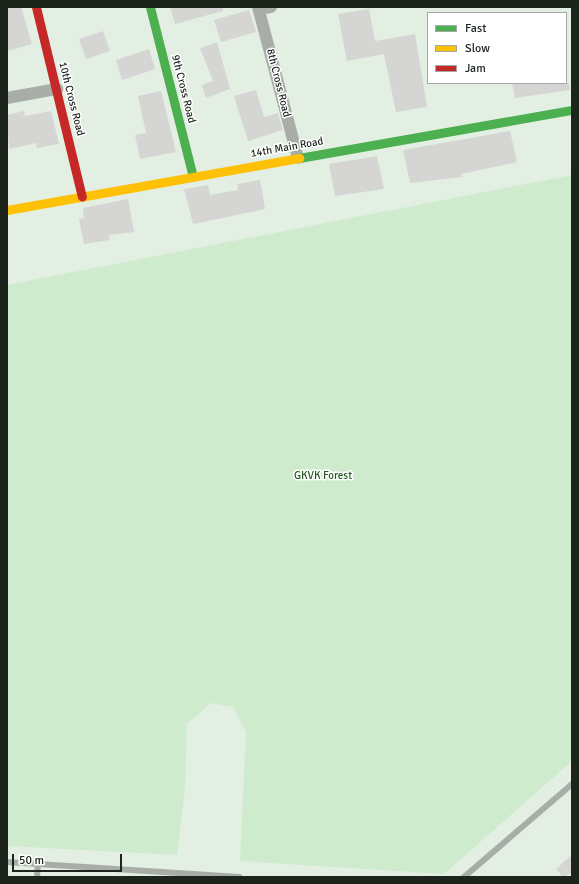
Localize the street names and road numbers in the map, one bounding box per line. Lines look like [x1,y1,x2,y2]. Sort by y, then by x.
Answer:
street label: 8th Cross Road [263,47,293,119]
street label: 9th Cross Road [168,53,198,125]
street label: 10th Cross Road [55,61,87,137]
street label: 14th Main Road [250,135,324,161]

